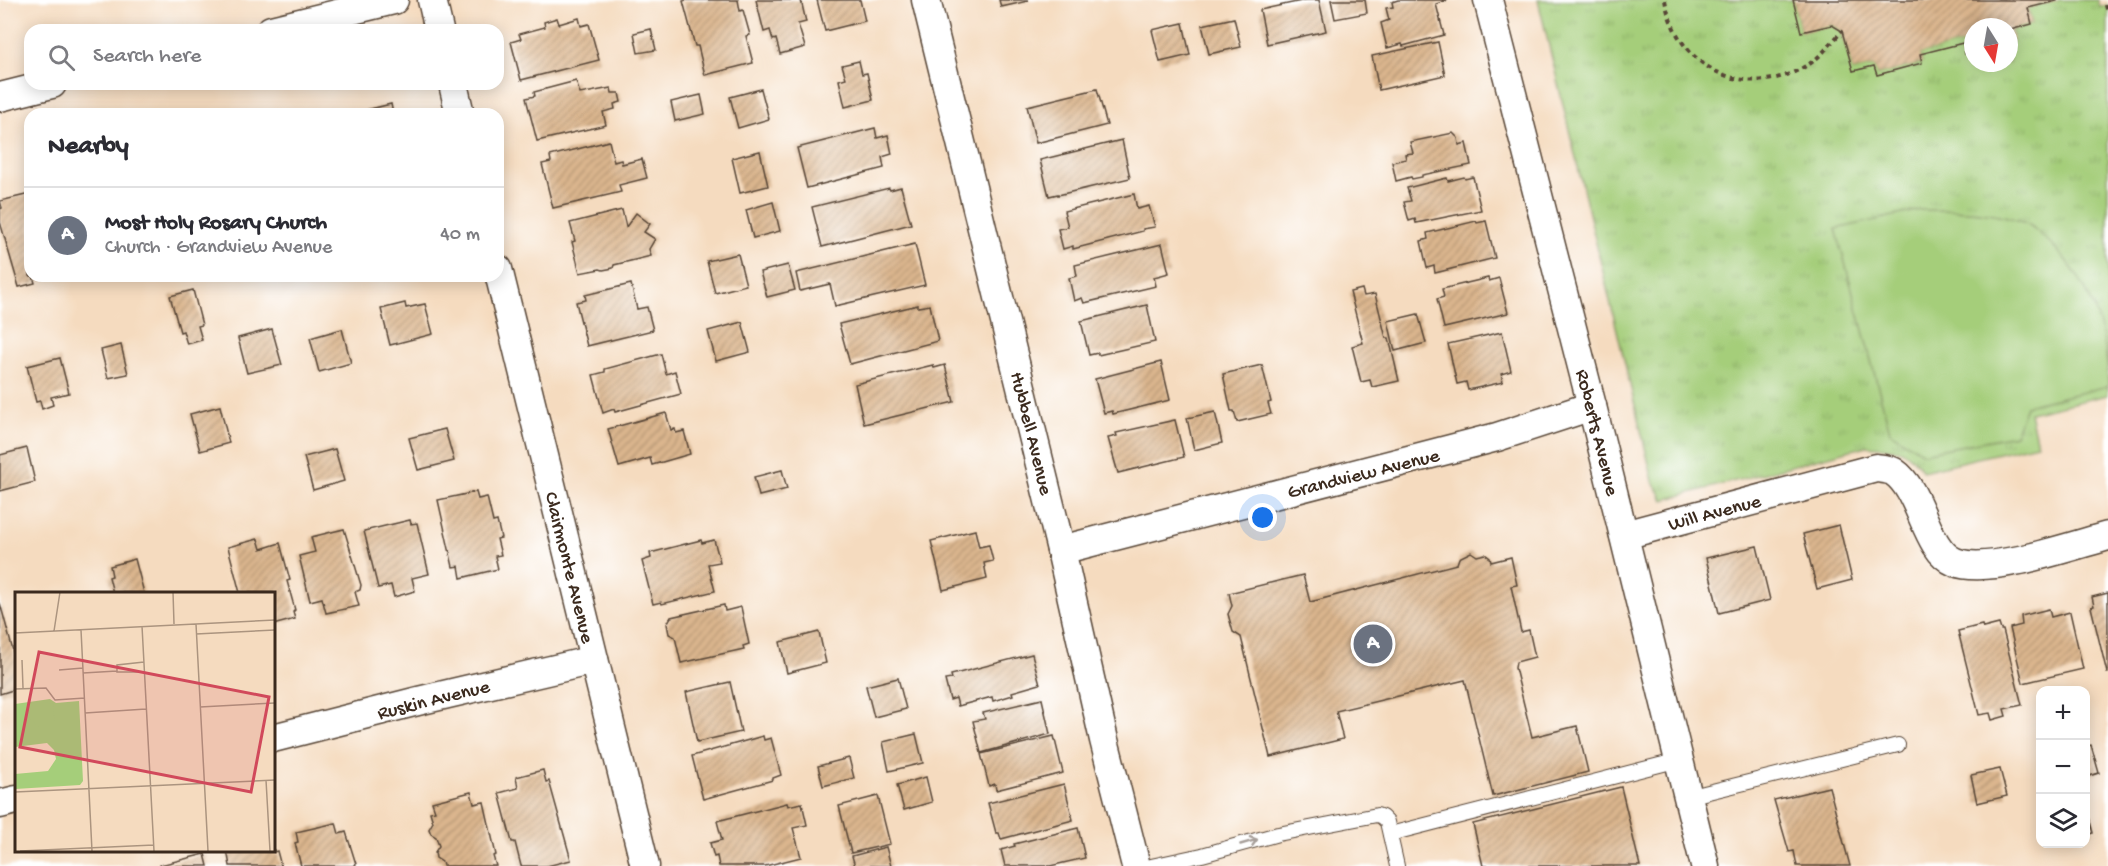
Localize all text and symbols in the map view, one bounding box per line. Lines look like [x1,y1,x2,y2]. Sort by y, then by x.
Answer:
north arrow [1964,18,2018,72]
search box [24,24,504,90]
icon: search [45,41,78,74]
text: Search here [93,44,201,70]
text: Nearby [48,132,129,163]
text: Most Holy Rosary Church [105,211,327,237]
text: A [62,224,73,247]
text: 40 m [440,224,480,247]
text: Church · Grandview Avenue [105,237,332,260]
street label: Roberts Avenue [1569,367,1623,499]
street label: Hubbell Avenue [1003,370,1056,498]
street label: Grandview Avenue [1285,445,1443,505]
street label: Clairmonte Avenue [538,490,598,647]
street label: Will Avenue [1666,491,1764,538]
your location [1248,503,1277,532]
inset map [15,592,274,851]
pin: A [1354,622,1392,666]
street label: Ruskin Avenue [375,676,493,726]
map controls [2036,686,2090,848]
button: + [2036,686,2090,740]
button: − [2036,740,2090,794]
button: layers [2036,794,2090,848]
one-way arrow [1239,836,1258,847]

